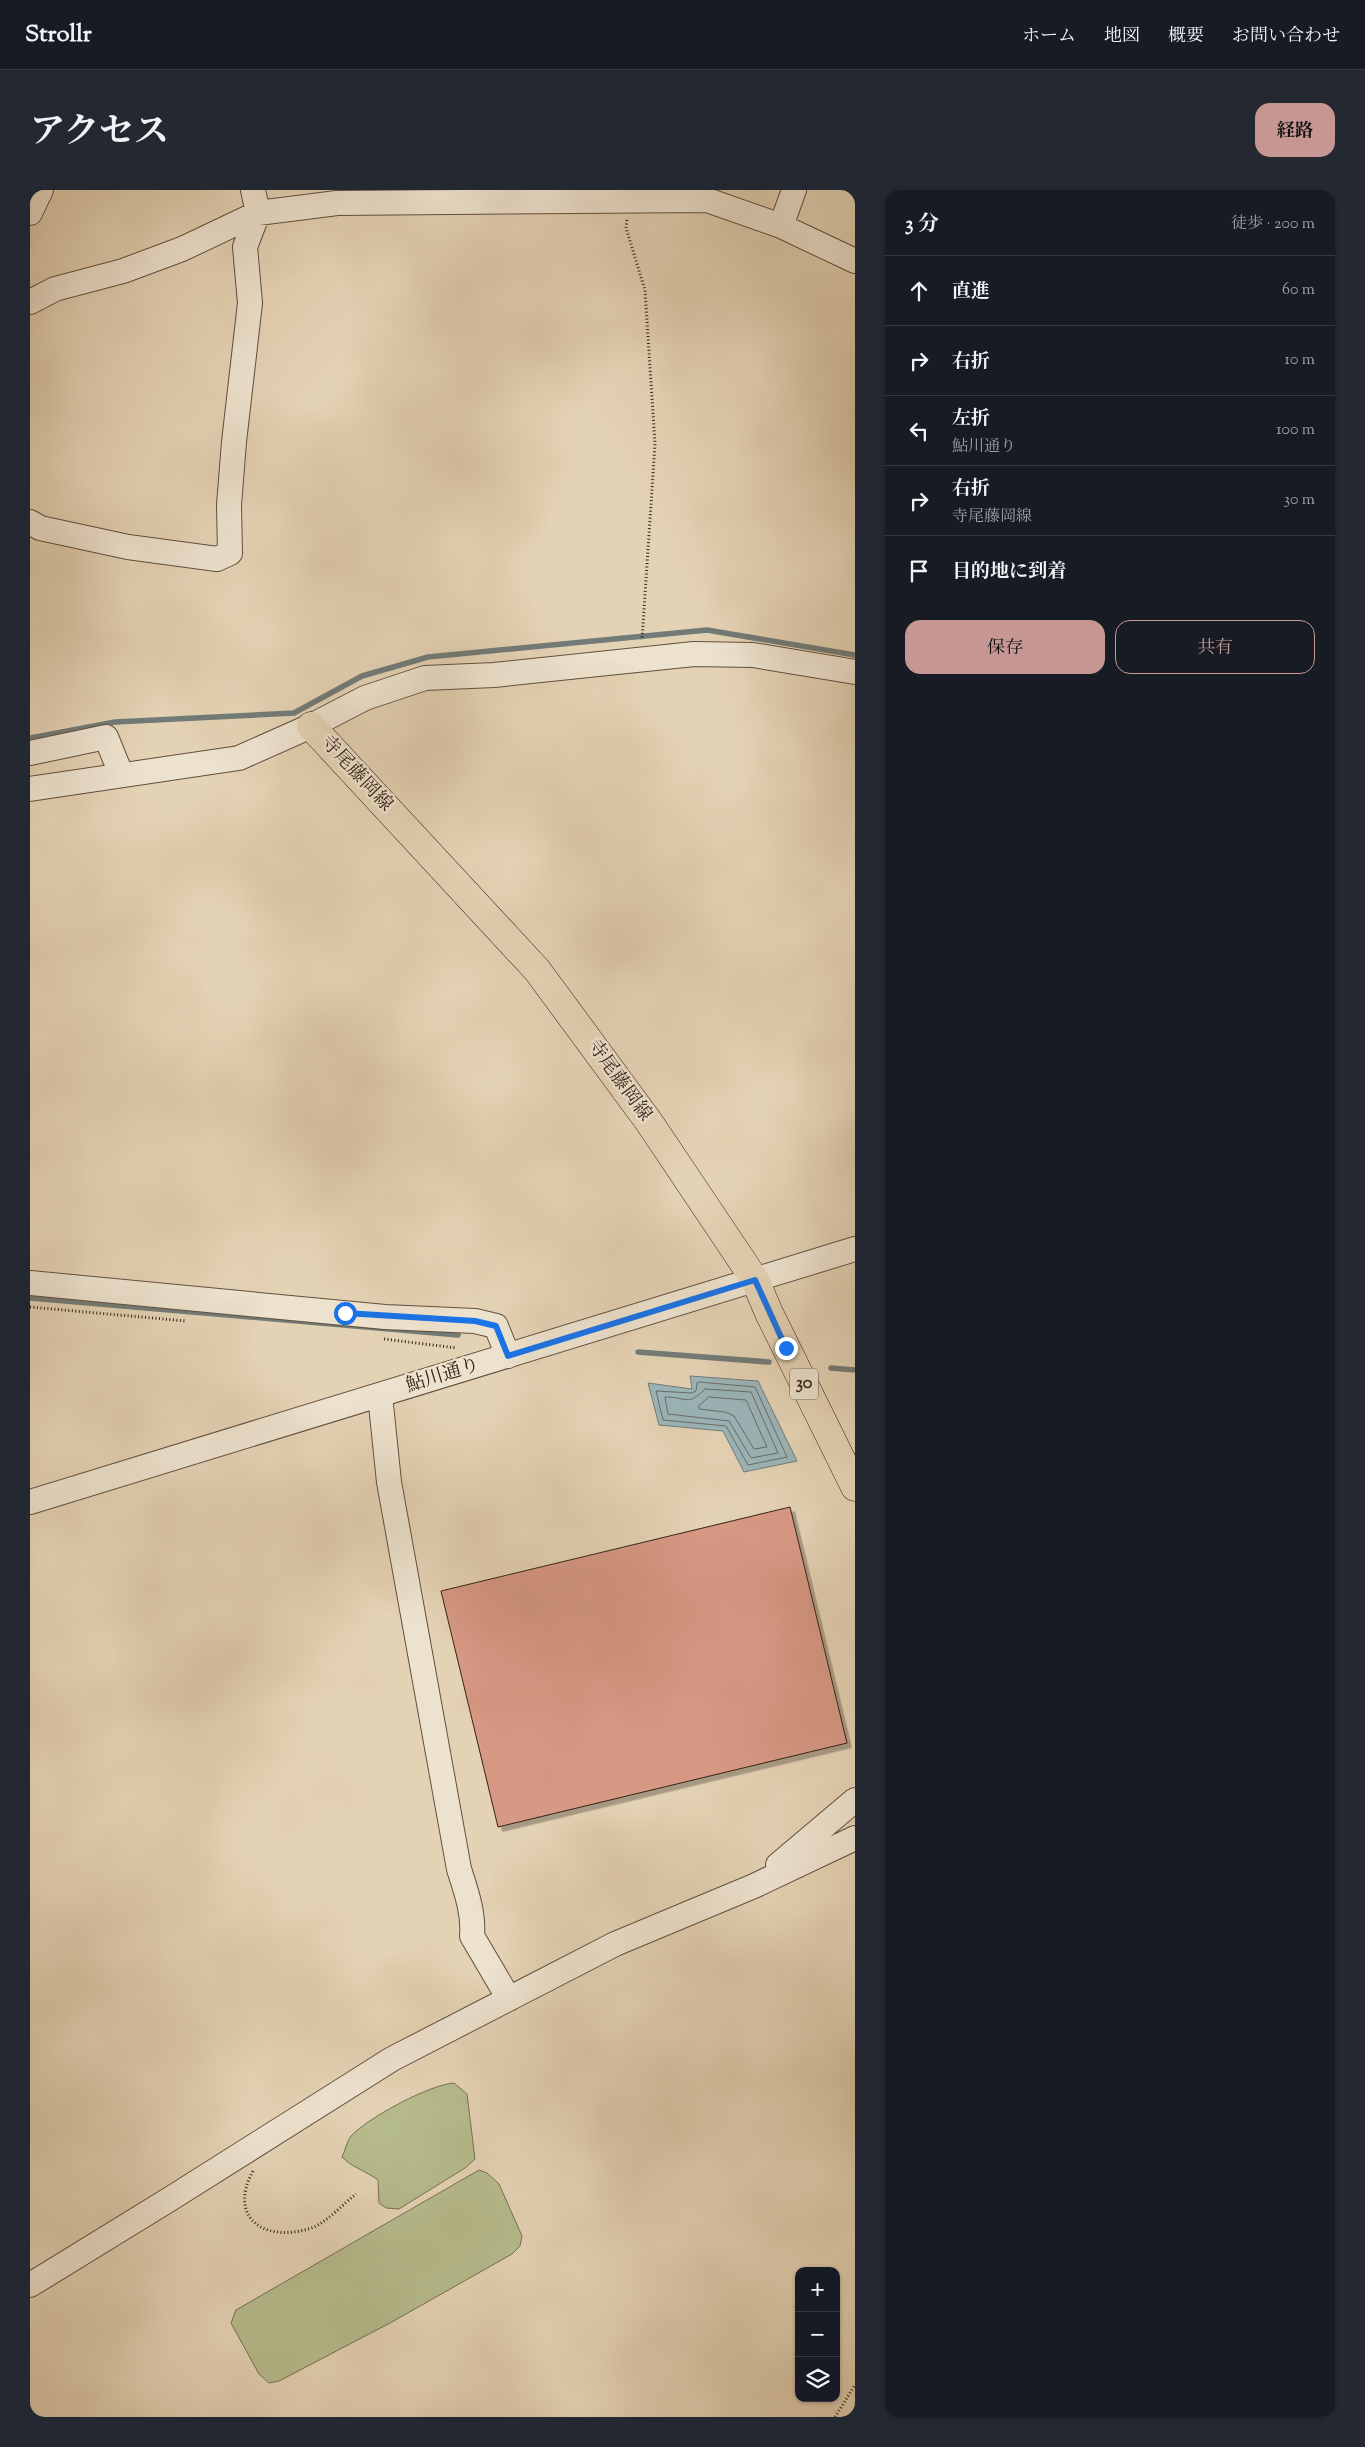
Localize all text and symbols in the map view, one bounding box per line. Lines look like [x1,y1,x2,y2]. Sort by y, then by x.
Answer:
text: Strollr [25,18,92,52]
text: ホーム [1022,24,1076,50]
text: 地図 [1104,24,1140,50]
text: 概要 [1168,24,1204,50]
text: お問い合わせ [1232,24,1340,50]
button: 経路 [1255,103,1335,157]
text: アクセス [30,108,169,159]
text: 3 分 [905,210,939,240]
text: 徒歩 · 200 m [1231,213,1315,236]
icon: ahead [905,277,933,305]
text: 直進 [952,279,990,306]
text: 60 m [1282,279,1315,302]
icon: right [905,347,933,375]
text: 右折 [952,349,990,376]
text: 10 m [1285,349,1315,372]
text: 左折 [952,406,990,433]
icon: left [905,417,933,445]
text: 100 m [1276,419,1315,442]
text: 鮎川通り [952,436,1016,459]
text: 右折 [952,476,990,503]
icon: right [905,487,933,515]
text: 30 m [1284,489,1315,512]
text: 寺尾藤岡線 [952,506,1032,529]
icon: arrive [905,557,933,585]
text: 目的地に到着 [952,559,1066,586]
button: 保存 [905,620,1105,674]
button: 共有 [1115,620,1315,674]
street label: 寺尾藤岡線 [314,730,398,818]
street label: 寺尾藤岡線 [580,1035,658,1127]
route start [334,1302,357,1325]
route end [775,1337,798,1360]
street label: 鮎川通り [403,1352,483,1400]
road number: 30 [790,1368,818,1400]
map controls [795,2267,840,2402]
button: + [795,2267,840,2312]
button: − [795,2312,840,2357]
button: layers [795,2357,840,2402]

